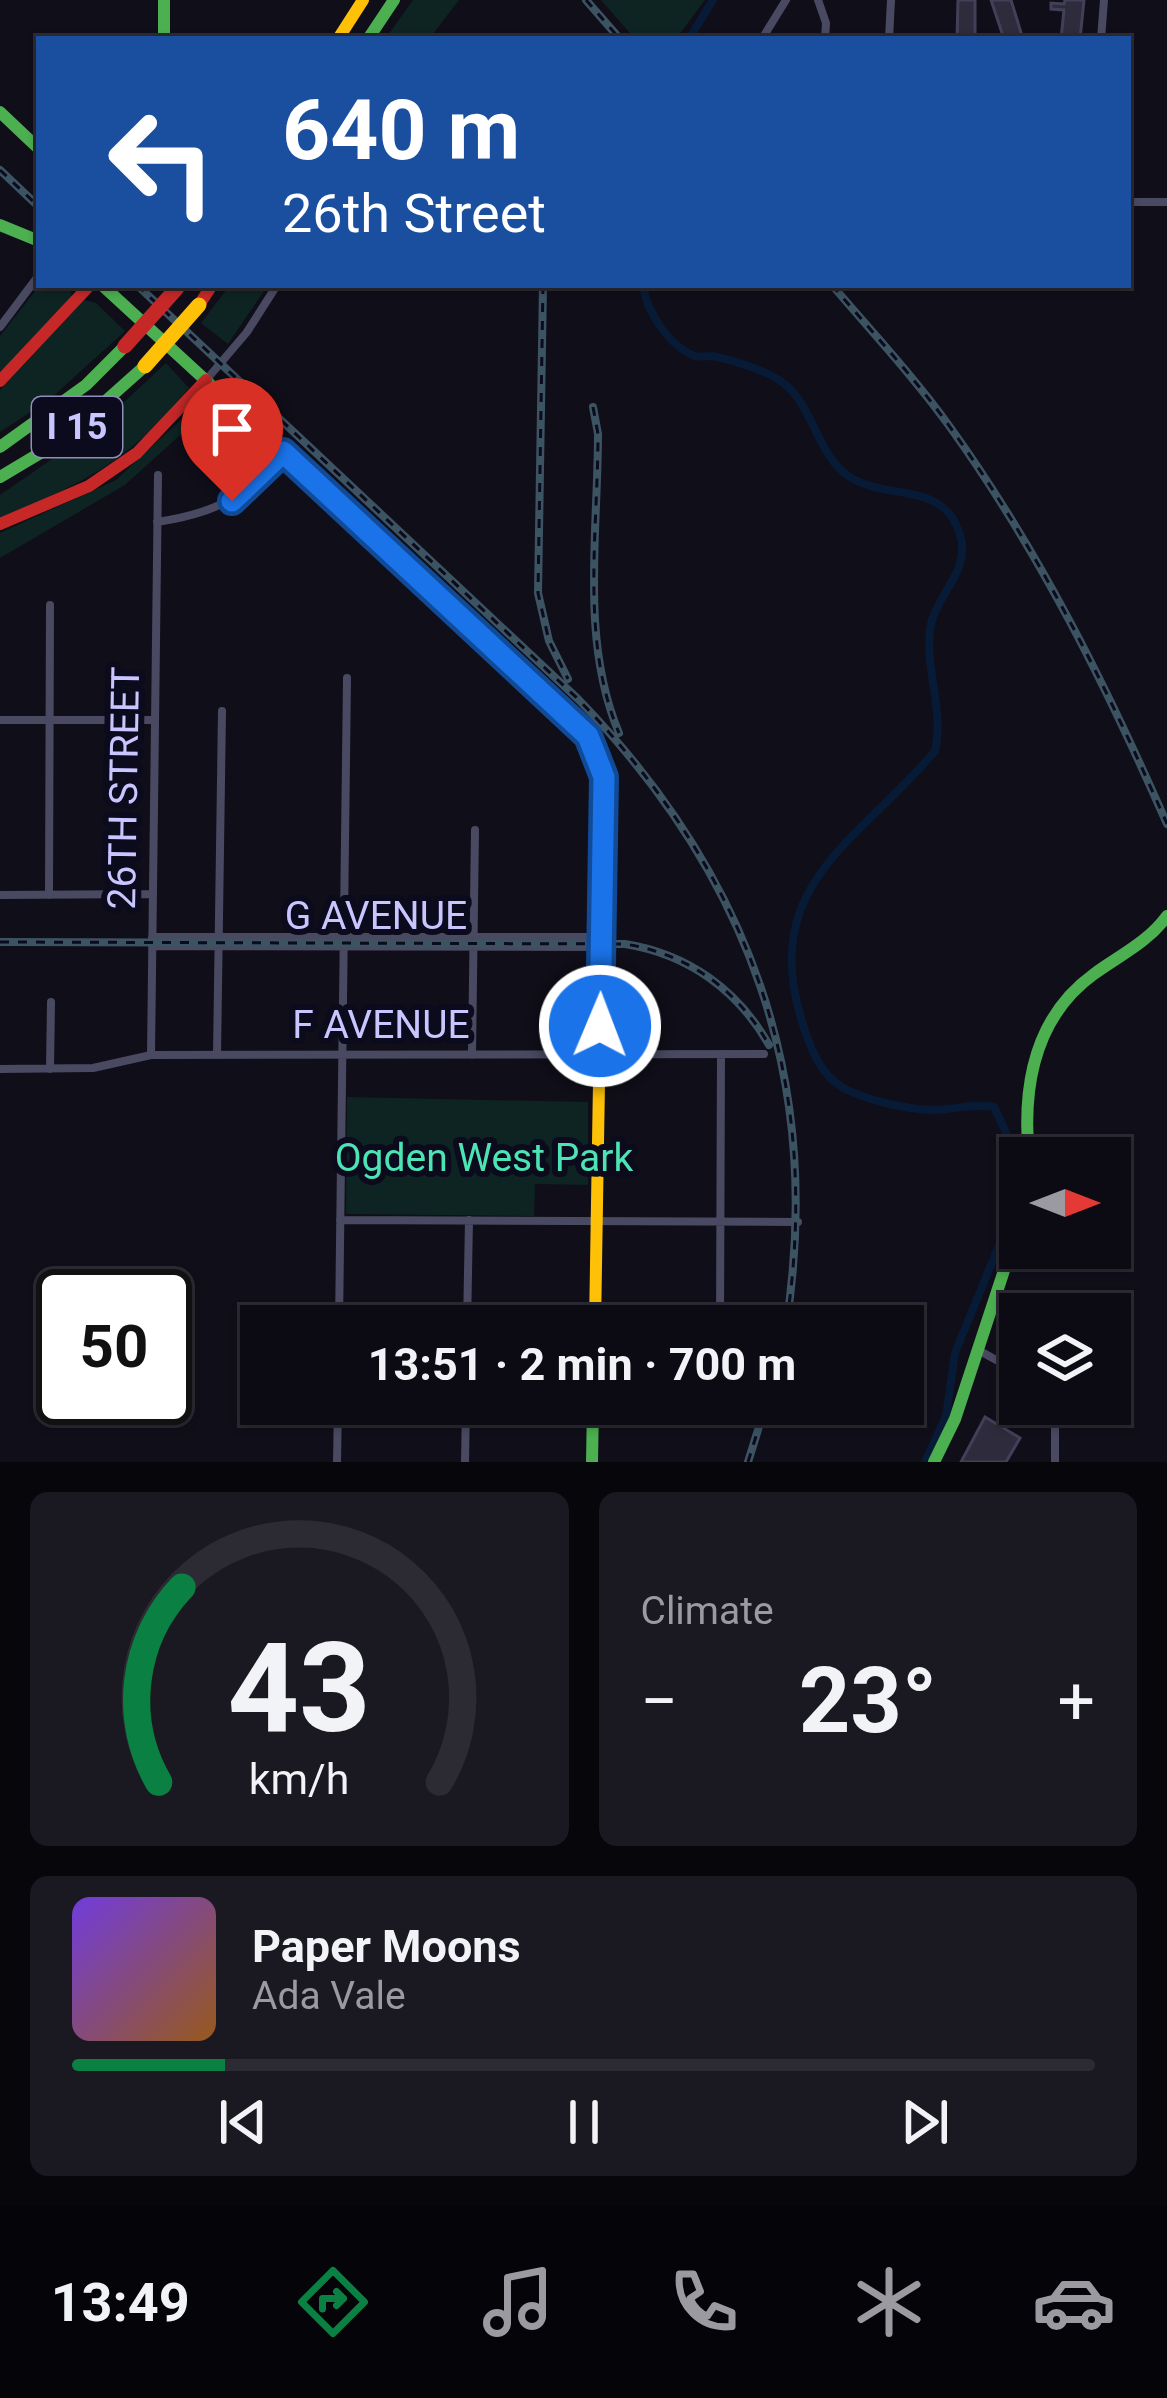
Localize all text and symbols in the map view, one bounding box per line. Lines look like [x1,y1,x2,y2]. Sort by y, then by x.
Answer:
text: 640 m [282,81,520,180]
icon: left [84,84,240,240]
text: 26th Street [282,182,546,245]
pin [181,378,283,501]
icon: arrive [199,396,265,462]
road number: I 15 [32,397,122,457]
street label: 26TH STREET [99,666,149,910]
street label: G AVENUE [285,893,467,939]
position arrow [537,963,663,1089]
street label: F AVENUE [292,1002,470,1048]
park label: Ogden West Park [335,1135,633,1181]
north arrow [999,1137,1131,1269]
map controls [999,1137,1131,1425]
speed limit sign: 50 [36,1269,192,1425]
button: layers [999,1293,1131,1425]
text: 13:51 · 2 min · 700 m [368,1338,796,1391]
text: Climate [641,1588,774,1634]
text: 43 [228,1615,371,1761]
text: 23° [799,1649,937,1754]
text: − [641,1663,678,1740]
text: + [1058,1663,1095,1740]
text: km/h [249,1754,350,1804]
text: Paper Moons [252,1920,521,1973]
text: Ada Vale [252,1973,406,2019]
icon: previous [210,2089,276,2155]
icon: pause [551,2089,617,2155]
icon: next [892,2089,958,2155]
icon: directions [291,2260,375,2344]
icon: music [476,2260,560,2344]
icon: phone [662,2260,746,2344]
icon: climate [847,2260,931,2344]
icon: car [1032,2260,1116,2344]
text: 13:49 [51,2271,190,2334]

